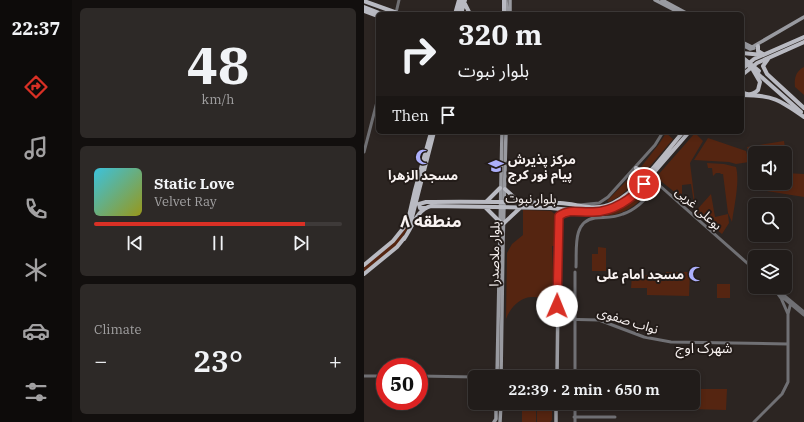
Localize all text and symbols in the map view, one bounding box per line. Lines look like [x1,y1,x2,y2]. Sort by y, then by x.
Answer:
text: 320 m [458,16,542,53]
text: 22:37 [12,17,60,40]
icon: right [392,28,444,80]
text: 48 [187,31,249,98]
text: بلوار نبوت [458,59,529,82]
icon: directions [22,73,50,101]
text: km/h [202,91,234,108]
icon: arrive [437,104,459,126]
text: Then [392,106,429,125]
icon: music [22,134,50,162]
map controls [748,146,792,294]
button: sound [748,146,792,190]
mosque icon: مسجد الزهرا [414,148,432,166]
place label: مرکز پذیرش پیام نور کرج [508,151,576,184]
school or university icon: مرکز پذیرش پیام نور کرج [487,157,505,175]
place label: مسجد الزهرا [388,167,458,184]
pin [627,167,661,201]
icon: arrive [633,173,655,195]
text: Static Love [154,174,234,193]
street label: بوعلی غربی [672,183,726,234]
street label: بلوار نبوت [505,190,557,207]
text: Velvet Ray [154,193,217,210]
icon: phone [22,195,50,223]
button: search [748,198,792,242]
district label: منطقه ۸ [400,210,462,232]
street label: بلوار ملاصدرا [485,221,504,287]
icon: previous [124,232,146,254]
icon: pause [207,232,229,254]
icon: next [290,232,312,254]
button: layers [748,250,792,294]
icon: climate [22,256,50,284]
mosque icon: مسجد امام علی [687,265,705,283]
place label: مسجد امام علی [597,266,684,284]
position arrow [536,285,578,327]
street label: نواب صفوی [595,303,660,338]
icon: car [22,317,50,345]
text: Climate [94,321,141,338]
district label: شهرک اوج [675,339,733,359]
text: 23° [193,341,243,380]
text: − [94,346,107,375]
text: + [329,346,342,375]
speed limit sign: 50 [376,358,428,410]
icon: filters [22,378,50,406]
text: 22:39 · 2 min · 650 m [508,380,660,399]

